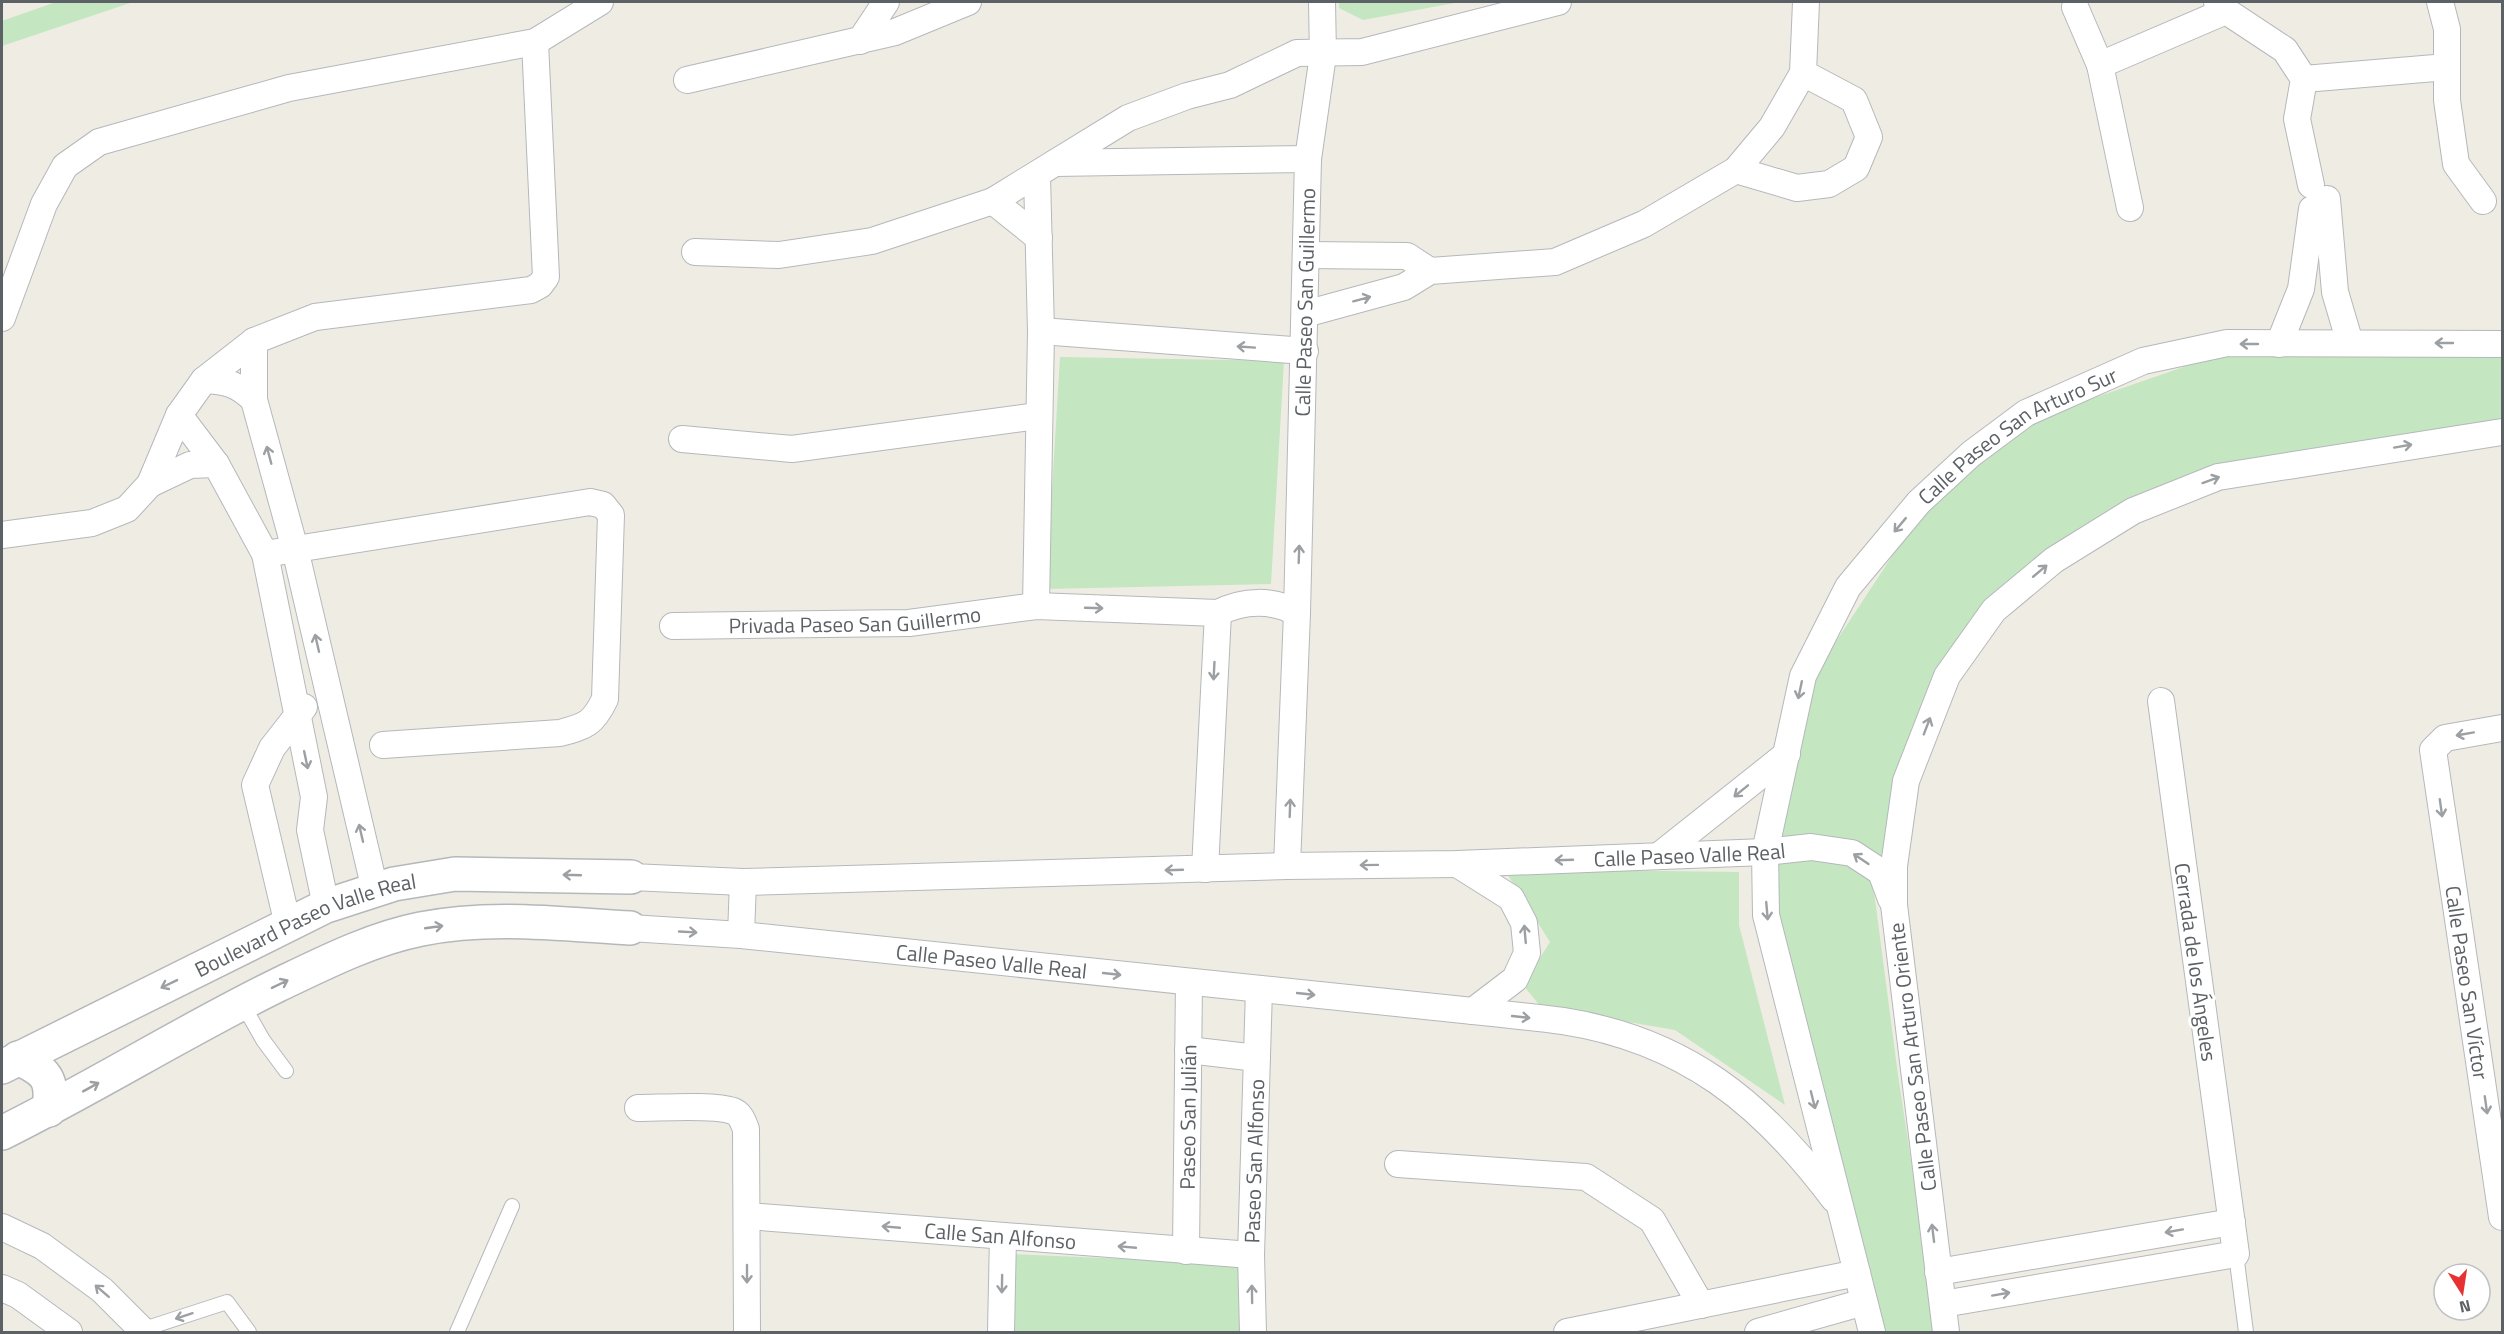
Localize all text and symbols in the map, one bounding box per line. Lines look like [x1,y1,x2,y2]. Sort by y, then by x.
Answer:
street label: Calle Paseo San Guillermo [1286,188,1323,417]
one-way arrow [1352,292,1371,304]
one-way arrow [2435,337,2455,349]
one-way arrow [2240,338,2260,349]
one-way arrow [1237,341,1257,352]
street label: Calle Paseo San Arturo Sur [1910,359,2122,512]
one-way arrow [2393,441,2412,452]
one-way arrow [263,445,274,464]
one-way arrow [2201,474,2220,485]
one-way arrow [1893,517,1907,532]
one-way arrow [1293,545,1305,565]
one-way arrow [2032,565,2048,578]
street label: Privada Paseo San Guillermo [728,598,983,641]
one-way arrow [1084,603,1104,614]
one-way arrow [311,634,323,653]
one-way arrow [1208,661,1219,681]
one-way arrow [1794,681,1806,700]
one-way arrow [1922,717,1933,736]
one-way arrow [2456,729,2476,740]
one-way arrow [301,749,312,769]
one-way arrow [1733,784,1749,797]
one-way arrow [1284,798,1295,818]
one-way arrow [2436,798,2447,817]
one-way arrow [355,824,367,843]
street label: Calle Paseo Valle Real [1593,834,1787,875]
one-way arrow [1854,853,1870,865]
one-way arrow [1555,854,1574,865]
one-way arrow [1360,859,1380,871]
street label: Cerrada de los Ángeles [2166,861,2226,1063]
one-way arrow [1165,864,1185,875]
street label: Boulevard Paseo Valle Real [189,865,418,985]
one-way arrow [563,870,583,881]
street label: Calle Paseo San Víctor [2437,884,2497,1082]
one-way arrow [1762,900,1773,920]
one-way arrow [424,921,444,932]
street label: Calle Paseo San Arturo Oriente [1880,921,1944,1193]
one-way arrow [1519,924,1530,944]
one-way arrow [678,926,698,937]
street label: Calle Paseo Valle Real [894,935,1088,987]
one-way arrow [1102,969,1122,980]
one-way arrow [160,978,178,990]
one-way arrow [271,978,289,989]
one-way arrow [1296,989,1316,1000]
one-way arrow [1511,1011,1530,1022]
street label: Paseo San Julián [1171,1044,1204,1190]
street label: Paseo San Alfonso [1235,1079,1272,1244]
one-way arrow [81,1081,99,1092]
one-way arrow [1808,1090,1820,1109]
one-way arrow [2480,1094,2491,1114]
street label: Calle San Alfonso [923,1214,1077,1257]
one-way arrow [882,1221,902,1232]
one-way arrow [1928,1223,1939,1243]
one-way arrow [2165,1226,2185,1237]
one-way arrow [1118,1241,1138,1252]
north arrow [2432,1262,2492,1322]
one-way arrow [741,1264,753,1284]
one-way arrow [996,1274,1008,1294]
one-way arrow [95,1284,110,1298]
one-way arrow [1247,1284,1258,1304]
one-way arrow [1990,1288,2010,1299]
text: N [2457,1294,2473,1320]
one-way arrow [175,1311,194,1322]

